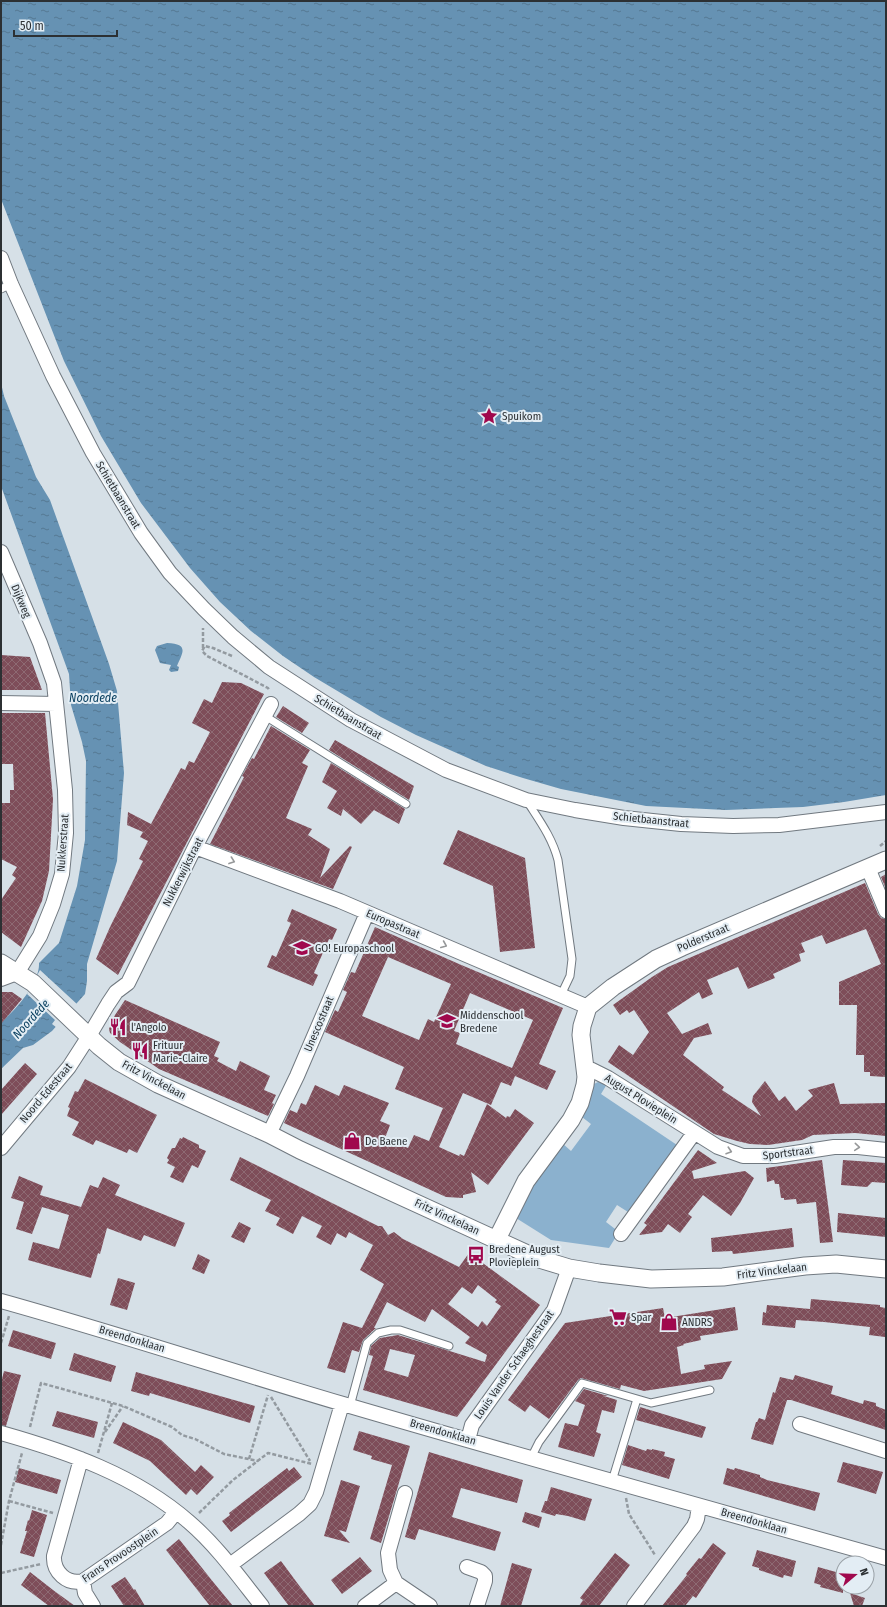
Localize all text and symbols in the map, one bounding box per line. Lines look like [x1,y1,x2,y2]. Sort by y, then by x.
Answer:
scale bar [14,12,117,38]
text: 50 m [20,19,44,33]
place icon: Spuikom [479,406,499,426]
place label: Spuikom [502,410,541,423]
street label: Schietbaanstraat [93,459,143,531]
street label: Dijkweg [8,582,34,620]
water label: Noordede [69,691,117,705]
street label: Schietbaanstraat [312,692,384,742]
street label: Schietbaanstraat [612,810,690,830]
street label: Nukkerstraat [54,813,72,872]
street label: Nukkerwijkstraat [160,835,206,909]
one-way arrow [228,856,235,865]
street label: Europastraat [364,907,422,941]
street label: Polderstraat [675,921,731,955]
school or university icon: GO! Europaschool [292,938,312,958]
one-way arrow [439,940,447,948]
place label: GO! Europaschool [315,942,394,955]
street label: Unescostraat [302,994,337,1054]
water label: Noordede [10,996,52,1041]
place label: Middenschool Bredene [460,1009,523,1035]
school or university icon: Middenschool Bredene [437,1011,457,1031]
restaurant icon: l'Angolo [108,1017,128,1037]
place label: l'Angolo [131,1021,167,1034]
place label: Frituur Marie-Claire [153,1039,208,1065]
restaurant icon: Frituur Marie-Claire [130,1041,150,1061]
street label: Fritz Vinckelaan [120,1058,188,1102]
street label: Noord-Edestraat [17,1060,75,1126]
street label: August Plovieplein [602,1071,680,1127]
shop icon: De Baene [342,1131,362,1151]
place label: De Baene [365,1135,407,1148]
street label: Sportstraat [762,1143,814,1163]
one-way arrow [854,1143,860,1152]
one-way arrow [725,1146,732,1155]
street label: Fritz Vinckelaan [412,1196,482,1238]
place label: Bredene August Plovieplein [489,1243,560,1269]
bus stop icon: Bredene August Plovieplein [466,1245,486,1265]
street label: Fritz Vinckelaan [736,1260,808,1282]
supermarket icon: Spar [608,1307,628,1327]
street label: Louis Vander Schaeghestraat [472,1308,557,1422]
place label: Spar [631,1311,652,1324]
shop icon: ANDRS [659,1312,679,1332]
place label: ANDRS [682,1316,713,1329]
street label: Breendonklaan [97,1323,167,1355]
street label: Breendonklaan [408,1416,478,1448]
street label: Breendonklaan [719,1505,789,1537]
street label: Frans Provoostplein [80,1525,160,1585]
north arrow [835,1555,875,1595]
text: N [857,1567,871,1577]

